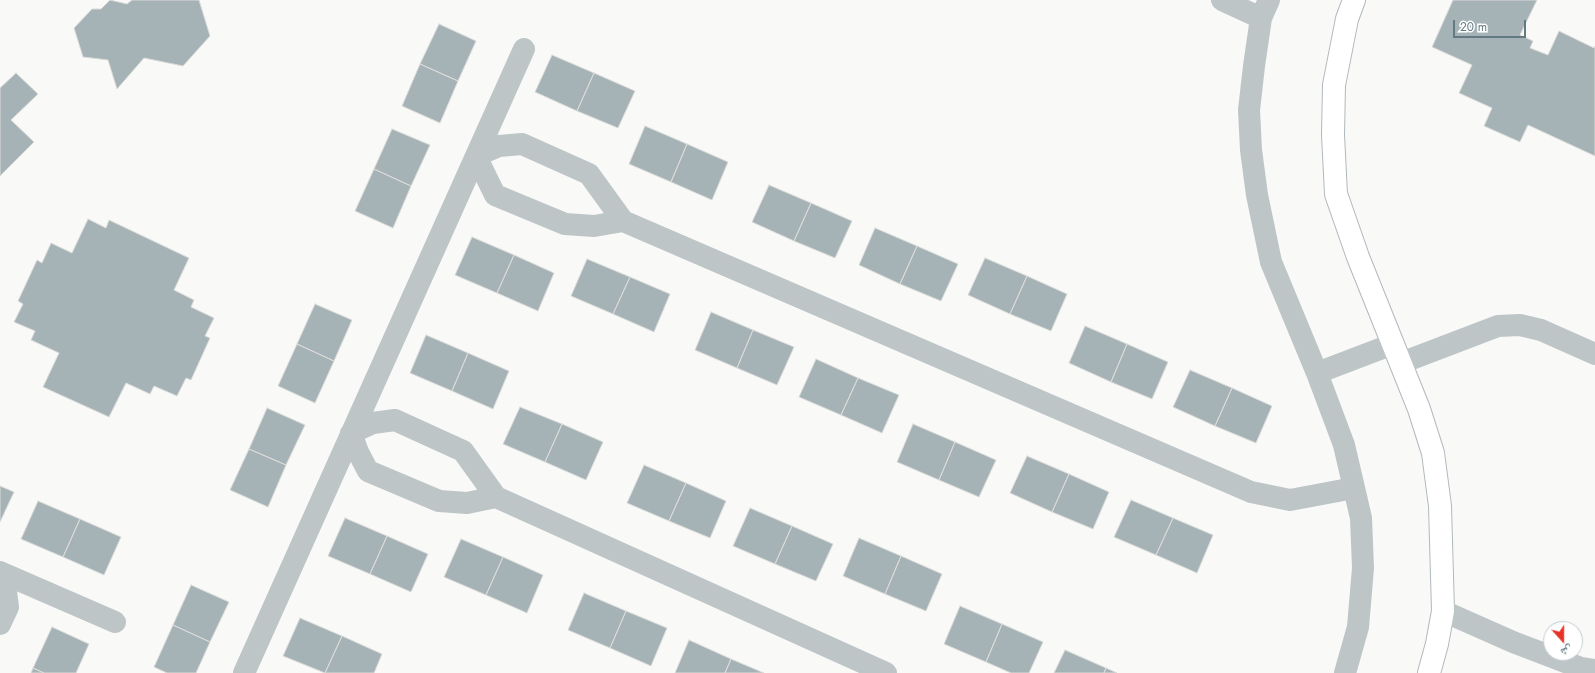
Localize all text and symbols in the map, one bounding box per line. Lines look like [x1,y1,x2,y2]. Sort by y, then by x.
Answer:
scale bar [1455,12,1528,38]
text: 20 m [1460,18,1487,36]
north arrow [1543,621,1583,661]
text: ش [1559,642,1575,661]

